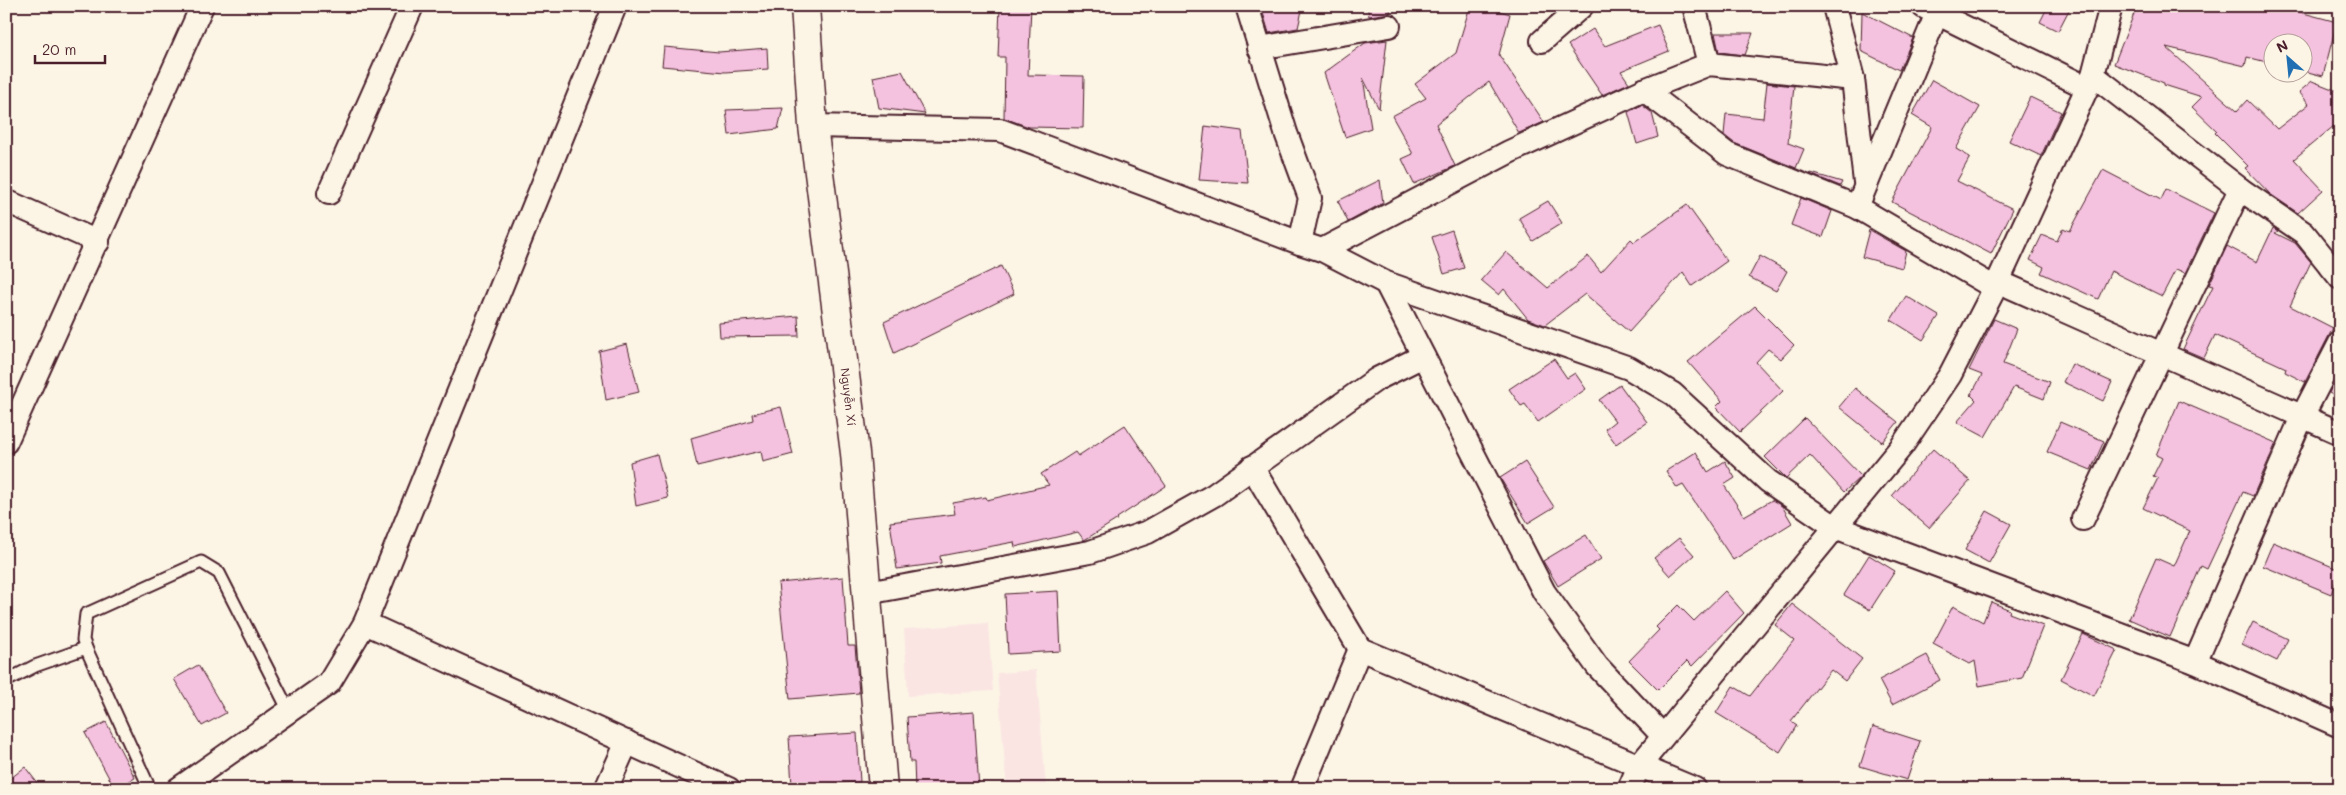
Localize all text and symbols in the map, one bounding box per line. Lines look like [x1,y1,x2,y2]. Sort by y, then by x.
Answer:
scale bar [35,32,105,64]
north arrow [2264,32,2314,82]
text: N [2273,35,2291,57]
text: 20 m [42,39,76,59]
street label: Nguyễn Xí [837,367,861,427]

